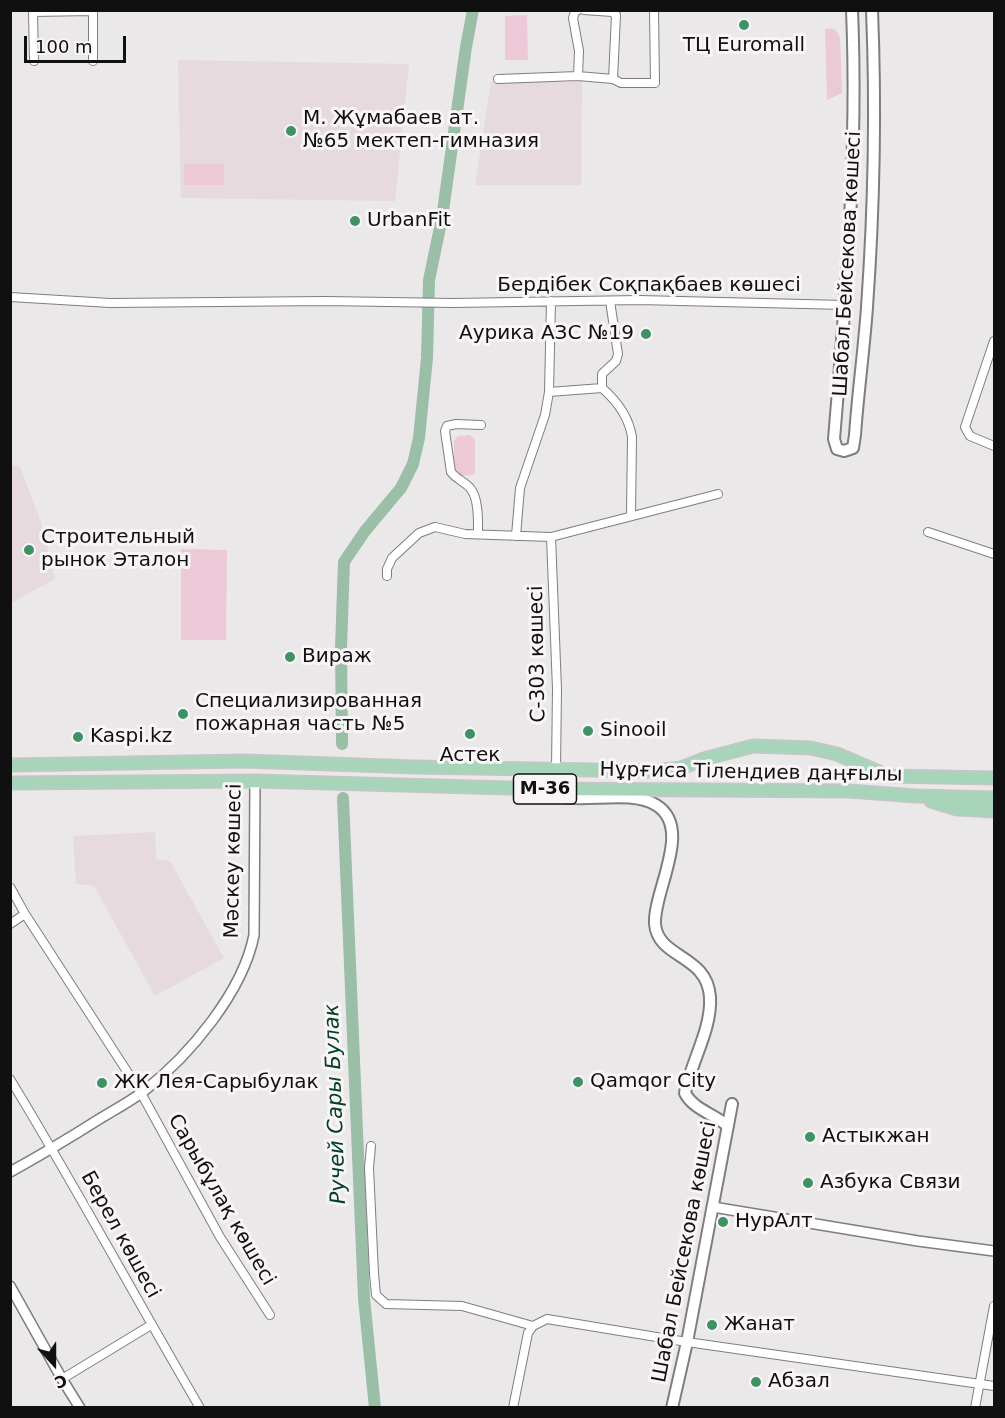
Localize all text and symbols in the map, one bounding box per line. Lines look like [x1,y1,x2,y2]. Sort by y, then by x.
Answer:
marker: ТЦ Euromall [737,18,751,32]
scale bar [27,24,129,62]
place label: ТЦ Euromall [683,34,805,58]
text: 100 m [35,36,93,57]
place label: М. Жұмабаев ат. №65 мектеп-гимназия [303,107,539,154]
marker: М. Жұмабаев ат. №65 мектеп-гимназия [284,124,298,138]
street label: Шабал Бейсекова көшесі [829,131,867,397]
place label: UrbanFit [367,209,451,233]
marker: UrbanFit [348,214,362,228]
street label: Бердібек Соқпақбаев көшесі [497,274,801,298]
place label: Аурика АЗС №19 [459,322,634,346]
marker: Аурика АЗС №19 [639,327,653,341]
place label: Строительный рынок Эталон [41,526,195,573]
marker: Строительный рынок Эталон [22,543,36,557]
street label: С-303 көшесі [525,585,551,723]
place label: Вираж [302,645,372,669]
marker: Вираж [283,650,297,664]
place label: Специализированная пожарная часть №5 [195,690,422,737]
marker: Специализированная пожарная часть №5 [176,707,190,721]
place label: Sinooil [600,719,667,743]
marker: Sinooil [581,724,595,738]
place label: Kaspi.kz [90,725,172,749]
marker: Астек [463,727,477,741]
marker: Kaspi.kz [71,730,85,744]
place label: Астек [440,744,500,768]
street label: Нұрғиса Тілендиев даңғылы [599,758,903,788]
road number: M-36 [514,774,576,804]
street label: Мәскеу көшесі [221,783,247,939]
water label: Ручей Сары Булак [320,1003,352,1205]
place label: Qamqor City [590,1070,716,1094]
place label: ЖК Лея-Сарыбулак [114,1071,319,1095]
marker: Qamqor City [571,1075,585,1089]
marker: ЖК Лея-Сарыбулак [95,1076,109,1090]
street label: Сарыбұлақ көшесі [162,1110,280,1290]
street label: Шабал Бейсекова көшесі [648,1119,722,1385]
place label: Астыкжан [822,1125,930,1149]
marker: Астыкжан [803,1130,817,1144]
street label: Берел көшесі [75,1167,165,1303]
place label: Азбука Связи [820,1171,961,1195]
marker: Азбука Связи [801,1176,815,1190]
place label: НурАлт [735,1210,813,1234]
marker: НурАлт [716,1215,730,1229]
place label: Жанат [724,1313,795,1337]
marker: Жанат [705,1318,719,1332]
north arrow [24,1334,84,1394]
text: С [52,1370,70,1392]
place label: Абзал [768,1370,830,1394]
marker: Абзал [749,1375,763,1389]

